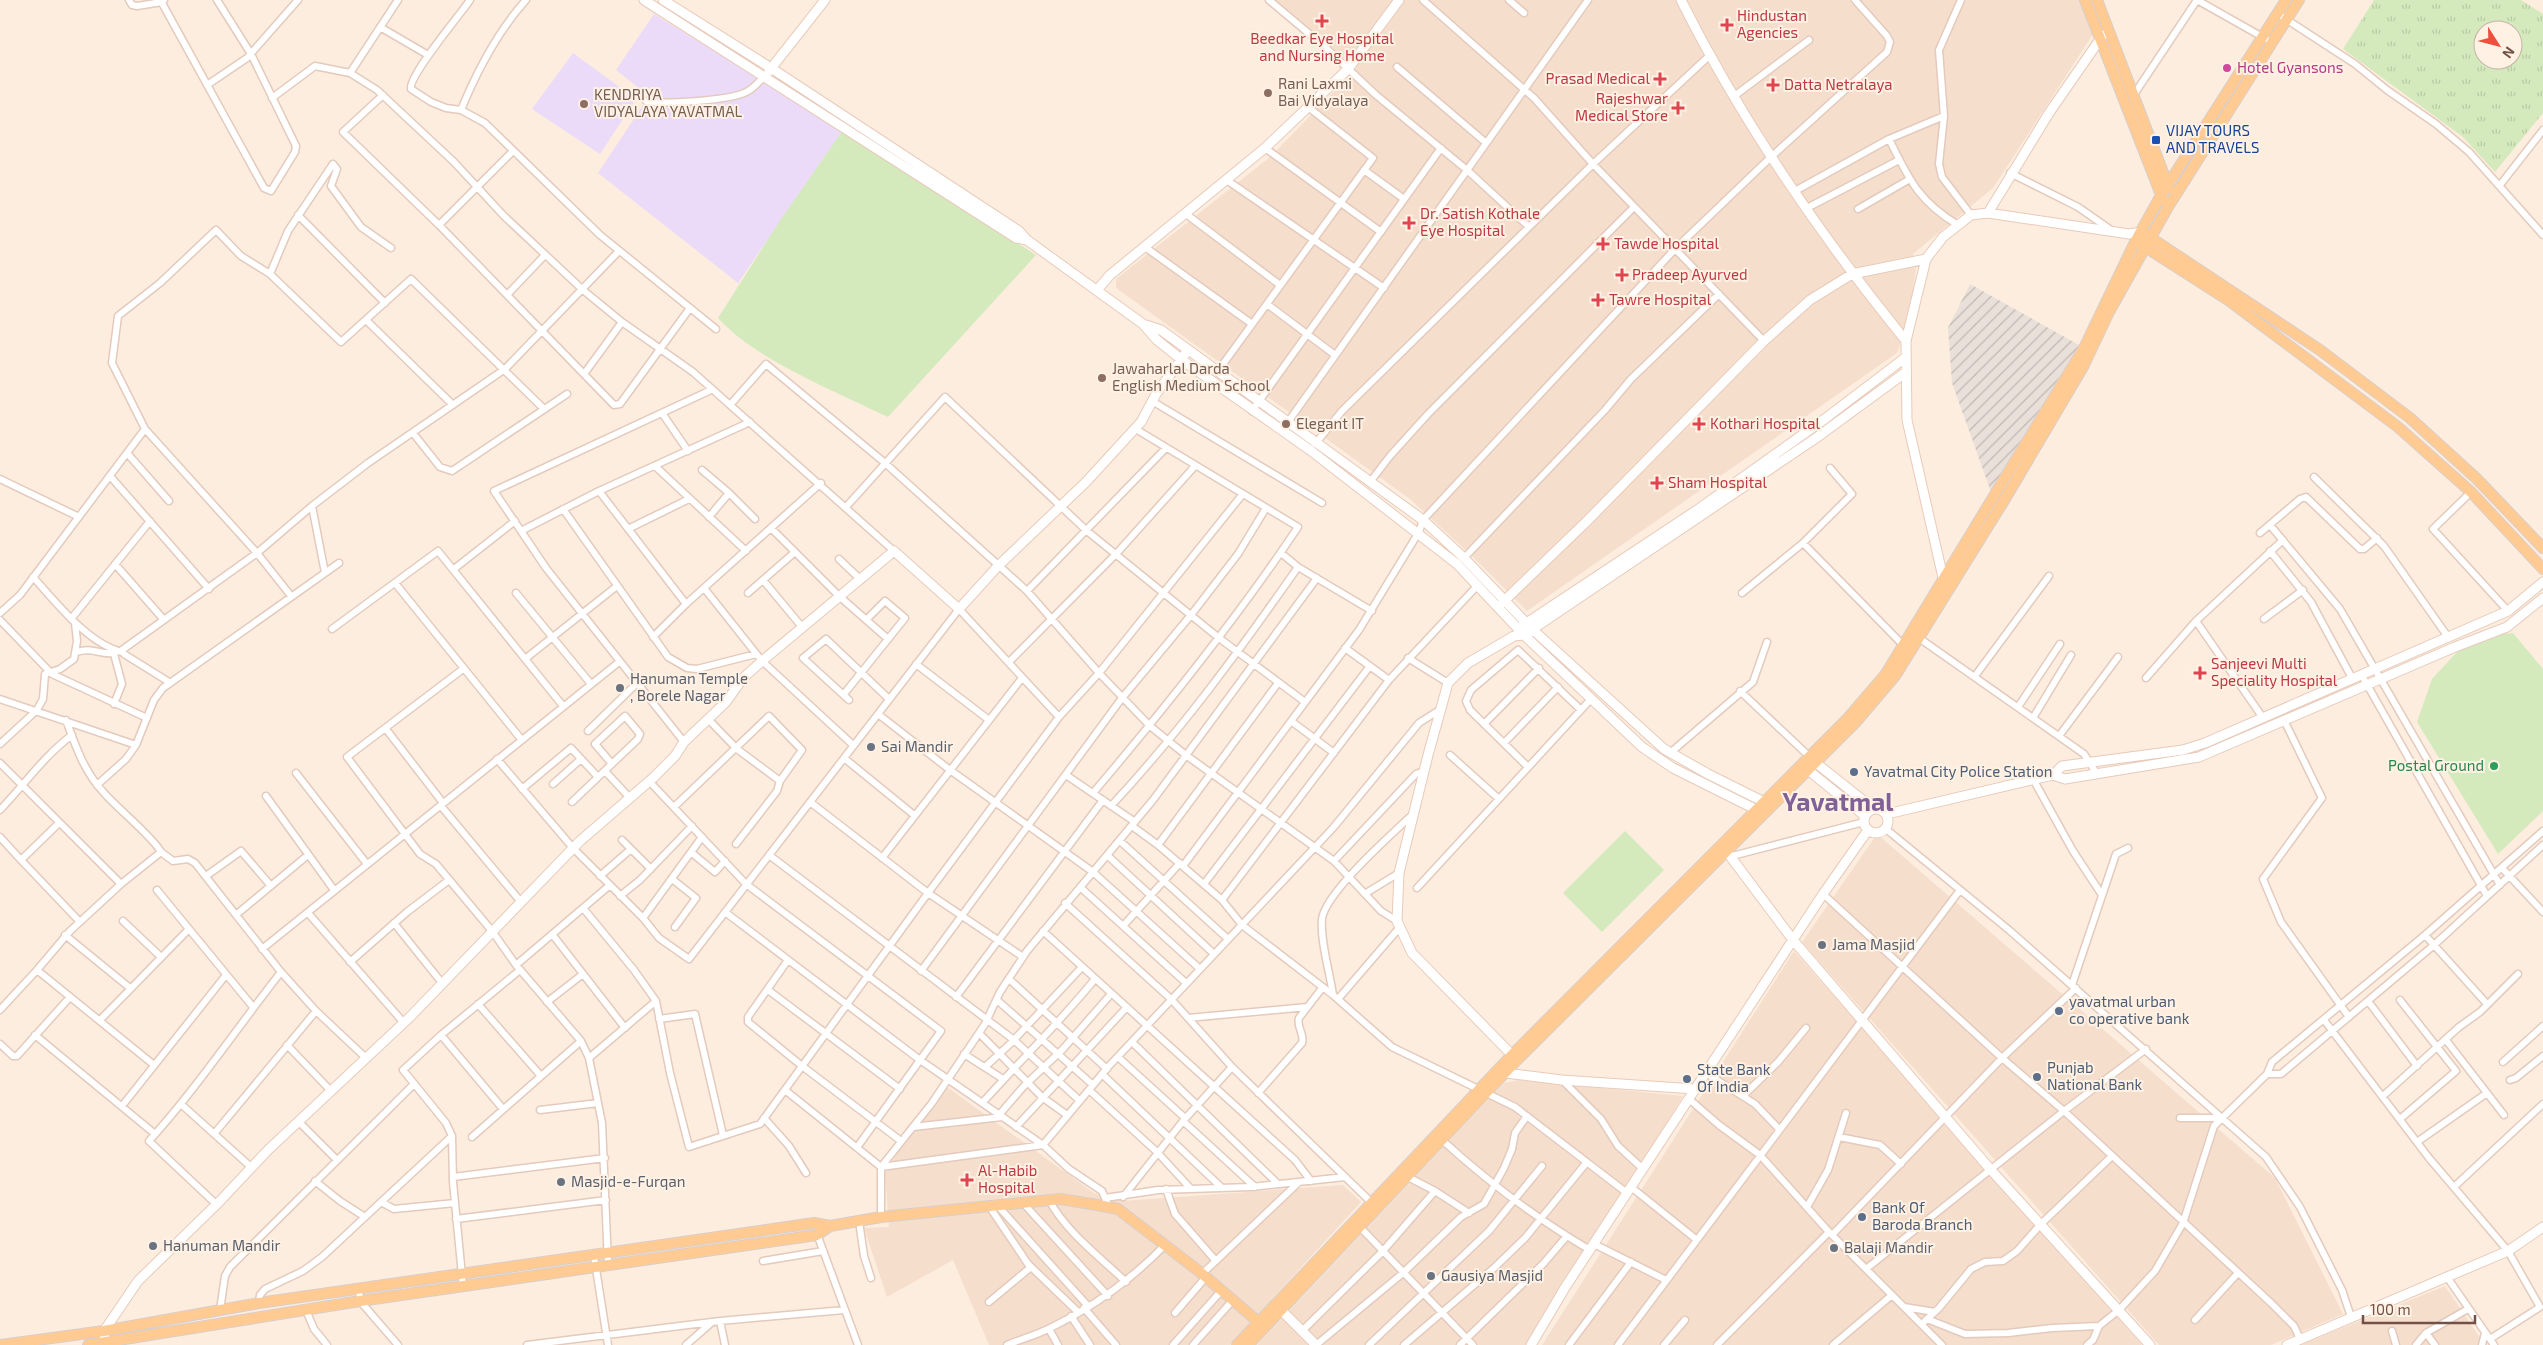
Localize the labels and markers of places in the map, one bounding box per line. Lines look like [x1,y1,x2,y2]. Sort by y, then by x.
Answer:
place label: Hindustan Agencies [1737,6,1807,41]
marker: Beedkar Eye Hospital and Nursing Home [1315,14,1329,28]
marker: Hindustan Agencies [1721,19,1733,31]
place label: Beedkar Eye Hospital and Nursing Home [1250,29,1394,64]
place label: Hotel Gyansons [2237,58,2343,76]
marker: Hotel Gyansons [2221,62,2233,74]
place label: Prasad Medical [1546,69,1651,87]
marker: Prasad Medical [1654,73,1666,85]
place label: Rani Laxmi Bai Vidyalaya [1278,74,1369,109]
place label: Datta Netralaya [1784,75,1893,93]
marker: Datta Netralaya [1766,78,1780,92]
place label: KENDRIYA VIDYALAYA YAVATMAL [594,85,743,120]
marker: Rani Laxmi Bai Vidyalaya [1262,87,1274,99]
place label: Rajeshwar Medical Store [1575,89,1668,124]
marker: KENDRIYA VIDYALAYA YAVATMAL [578,98,590,110]
marker: Rajeshwar Medical Store [1672,102,1684,114]
place label: VIJAY TOURS AND TRAVELS [2166,121,2259,156]
marker: VIJAY TOURS AND TRAVELS [2150,134,2162,146]
place label: Dr. Satish Kothale Eye Hospital [1420,204,1540,239]
marker: Dr. Satish Kothale Eye Hospital [1402,216,1416,230]
place label: Tawde Hospital [1614,234,1719,252]
marker: Tawde Hospital [1596,237,1610,251]
place label: Pradeep Ayurved [1632,265,1748,283]
marker: Pradeep Ayurved [1616,269,1628,281]
place label: Tawre Hospital [1609,290,1712,308]
marker: Tawre Hospital [1591,293,1605,307]
place label: Jawaharlal Darda English Medium School [1112,359,1270,394]
marker: Jawaharlal Darda English Medium School [1096,372,1108,384]
place label: Elegant IT [1296,414,1364,432]
place label: Kothari Hospital [1710,414,1820,432]
marker: Kothari Hospital [1692,417,1706,431]
marker: Elegant IT [1280,418,1292,430]
place label: Sham Hospital [1668,473,1767,491]
marker: Sham Hospital [1650,476,1664,490]
place label: Sanjeevi Multi Speciality Hospital [2211,654,2338,689]
marker: Sanjeevi Multi Speciality Hospital [2193,666,2207,680]
place label: Hanuman Temple , Borele Nagar [630,669,748,704]
marker: Hanuman Temple , Borele Nagar [614,682,626,694]
place label: Sai Mandir [881,737,953,755]
marker: Sai Mandir [865,741,877,753]
place label: Postal Ground [2388,756,2484,774]
marker: Postal Ground [2488,760,2500,772]
place label: Yavatmal City Police Station [1864,762,2053,780]
marker: Yavatmal City Police Station [1848,766,1860,778]
place label: Jama Masjid [1832,935,1915,954]
marker: Jama Masjid [1816,939,1828,951]
place label: yavatmal urban co operative bank [2069,992,2190,1027]
marker: yavatmal urban co operative bank [2053,1005,2065,1017]
place label: Punjab National Bank [2047,1058,2142,1093]
place label: State Bank Of India [1697,1060,1771,1095]
marker: Punjab National Bank [2031,1071,2043,1083]
marker: State Bank Of India [1681,1073,1693,1085]
place label: Al-Habib Hospital [978,1161,1037,1196]
place label: Masjid-e-Furqan [571,1172,685,1191]
marker: Al-Habib Hospital [960,1173,974,1187]
marker: Masjid-e-Furqan [555,1176,567,1188]
place label: Bank Of Baroda Branch [1872,1198,1972,1233]
marker: Bank Of Baroda Branch [1856,1211,1868,1223]
place label: Hanuman Mandir [163,1236,280,1254]
place label: Balaji Mandir [1844,1238,1933,1257]
marker: Hanuman Mandir [147,1240,159,1252]
marker: Balaji Mandir [1828,1242,1840,1254]
place label: Gausiya Masjid [1441,1266,1543,1285]
marker: Gausiya Masjid [1425,1270,1437,1282]

